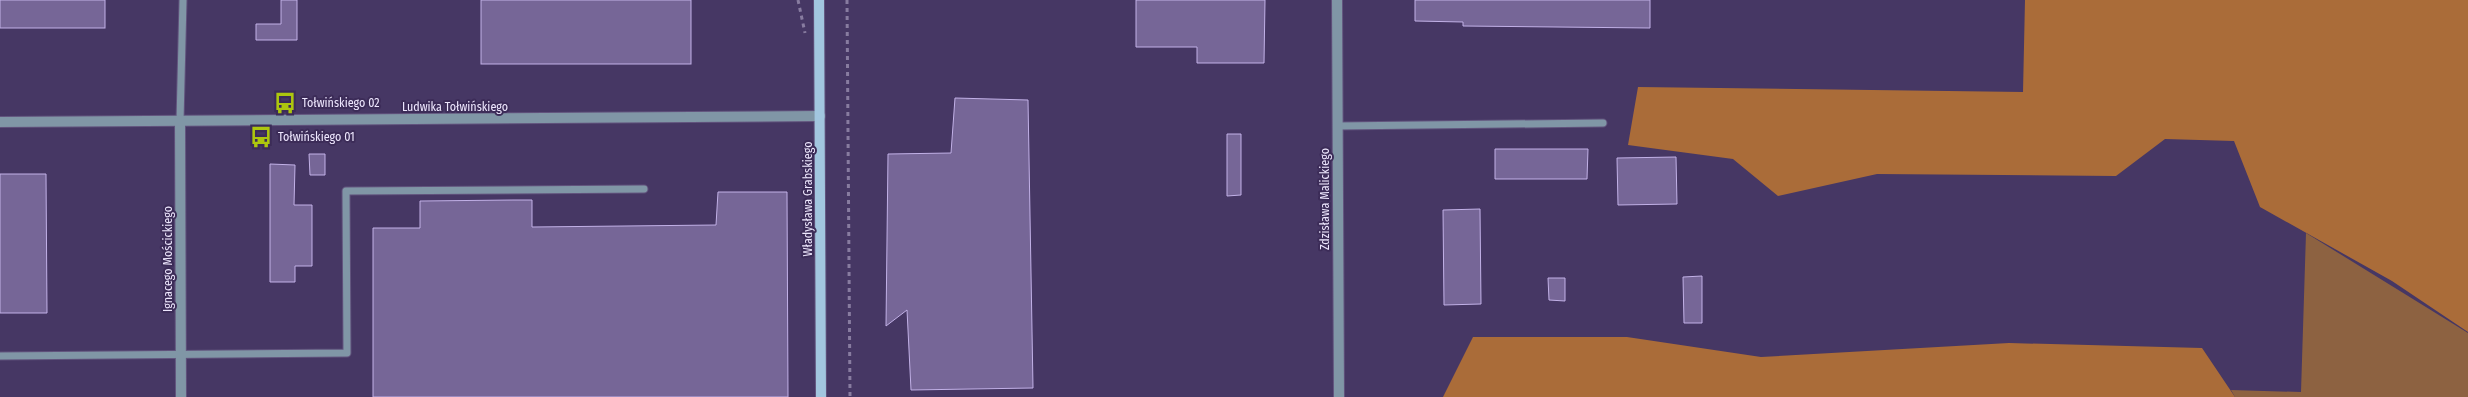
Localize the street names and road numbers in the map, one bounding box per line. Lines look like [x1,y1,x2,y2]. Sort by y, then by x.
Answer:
street label: Ludwika Tołwińskiego [402,100,508,114]
street label: Władysława Grabskiego [801,142,815,256]
street label: Zdzisława Malickiego [1318,148,1332,250]
street label: Ignacego Mościckiego [161,206,175,312]

